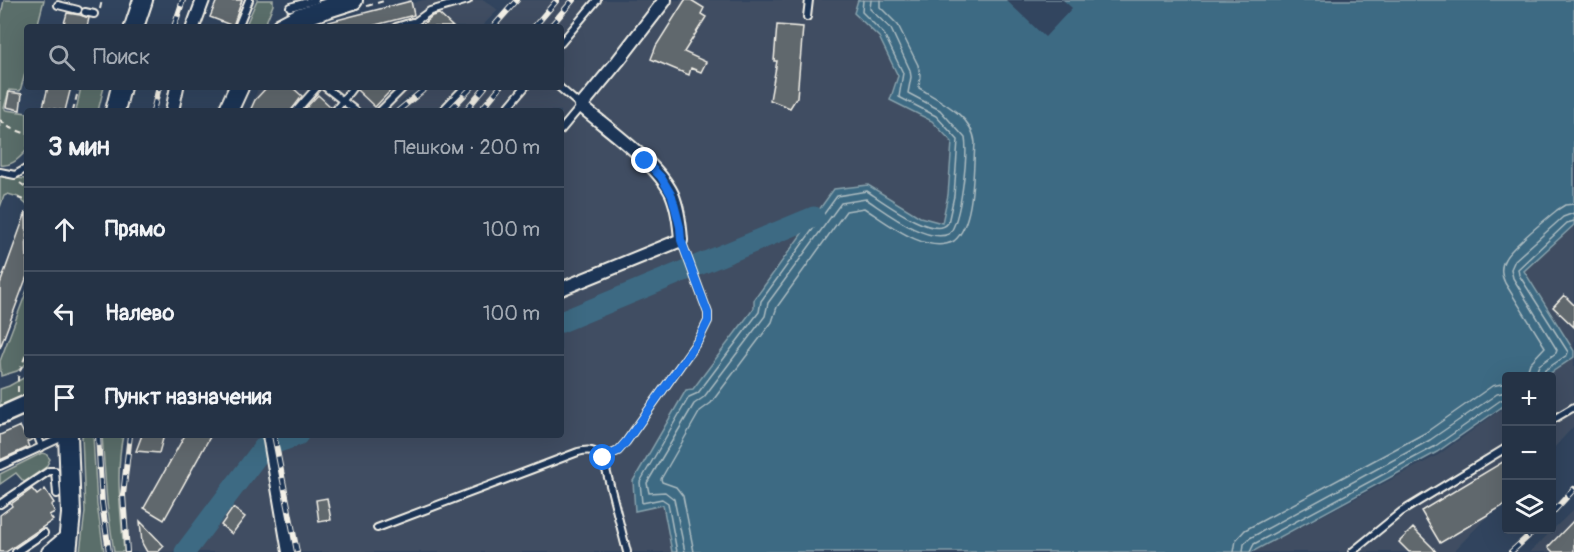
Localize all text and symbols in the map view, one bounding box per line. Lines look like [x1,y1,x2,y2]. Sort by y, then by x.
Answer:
search box [24,24,564,90]
icon: search [45,41,78,74]
text: Поиск [93,43,150,71]
text: 3 мин [48,131,110,163]
text: Пешком · 200 m [394,135,540,160]
route end [631,147,657,173]
icon: ahead [48,213,81,246]
text: Прямо [105,215,165,243]
text: 100 m [483,217,540,242]
icon: left [48,297,81,330]
text: Налево [105,299,174,327]
text: 100 m [483,301,540,326]
map controls [1502,372,1556,534]
button: + [1502,372,1556,426]
icon: arrive [48,381,81,414]
text: Пункт назначения [105,383,272,411]
button: − [1502,426,1556,480]
route start [589,444,615,470]
button: layers [1502,480,1556,534]

